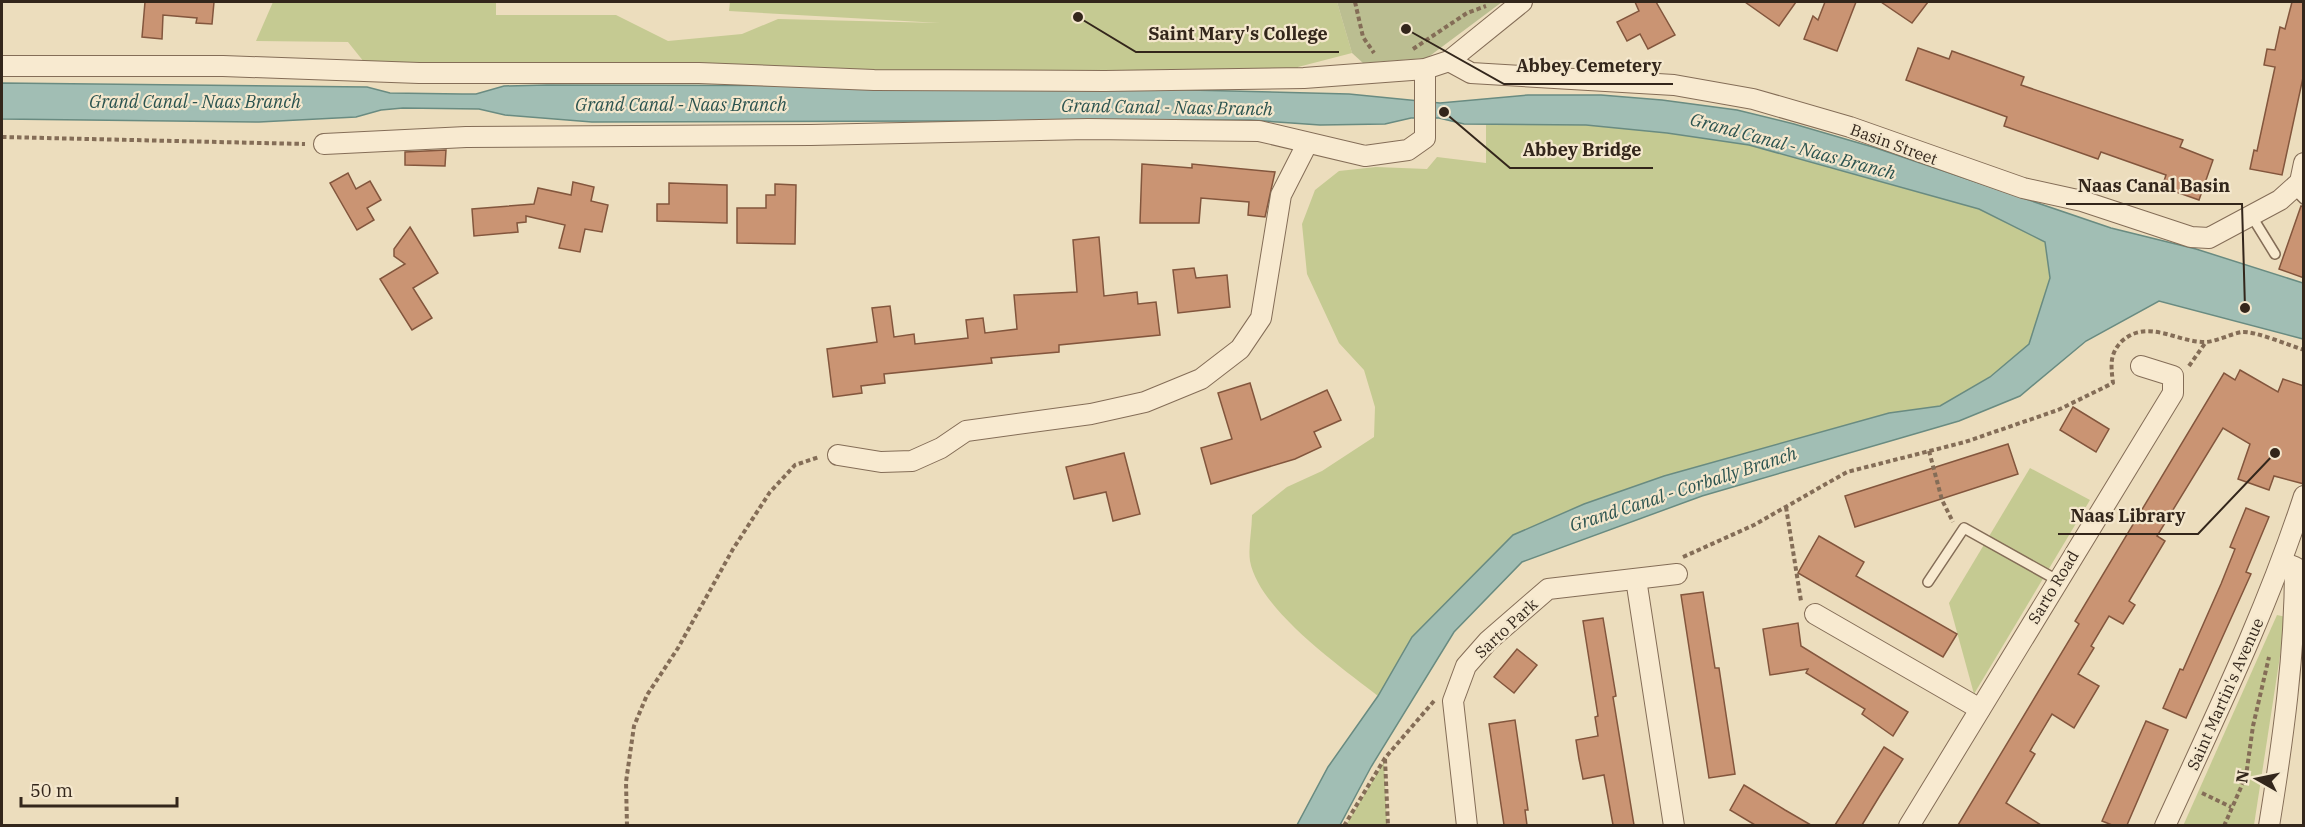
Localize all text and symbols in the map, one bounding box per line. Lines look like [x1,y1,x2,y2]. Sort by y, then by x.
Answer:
callout: Saint Mary's College [1136,16,1339,52]
text: Saint Mary's College [1148,22,1328,45]
callout: Abbey Cemetery [1504,48,1673,84]
text: Abbey Cemetery [1516,54,1663,77]
water label: Grand Canal - Naas Branch [89,90,301,113]
water label: Grand Canal - Naas Branch [575,93,787,116]
water label: Grand Canal - Naas Branch [1061,94,1273,120]
water label: Grand Canal - Naas Branch [1688,107,1898,185]
street label: Basin Street [1848,119,1941,169]
callout: Abbey Bridge [1510,132,1653,168]
text: Abbey Bridge [1523,138,1641,161]
callout: Naas Canal Basin [2066,168,2242,204]
text: Naas Canal Basin [2078,174,2230,197]
water label: Grand Canal - Corbally Branch [1567,441,1800,537]
callout: Naas Library [2058,498,2198,534]
text: Naas Library [2070,504,2186,527]
street label: Sarto Road [2023,547,2083,627]
street label: Sarto Park [1470,593,1542,662]
street label: Saint Martin's Avenue [2182,615,2268,773]
north arrow [2227,749,2287,809]
text: N [2231,769,2253,784]
scale bar [21,770,177,808]
text: 50 m [30,779,73,802]

